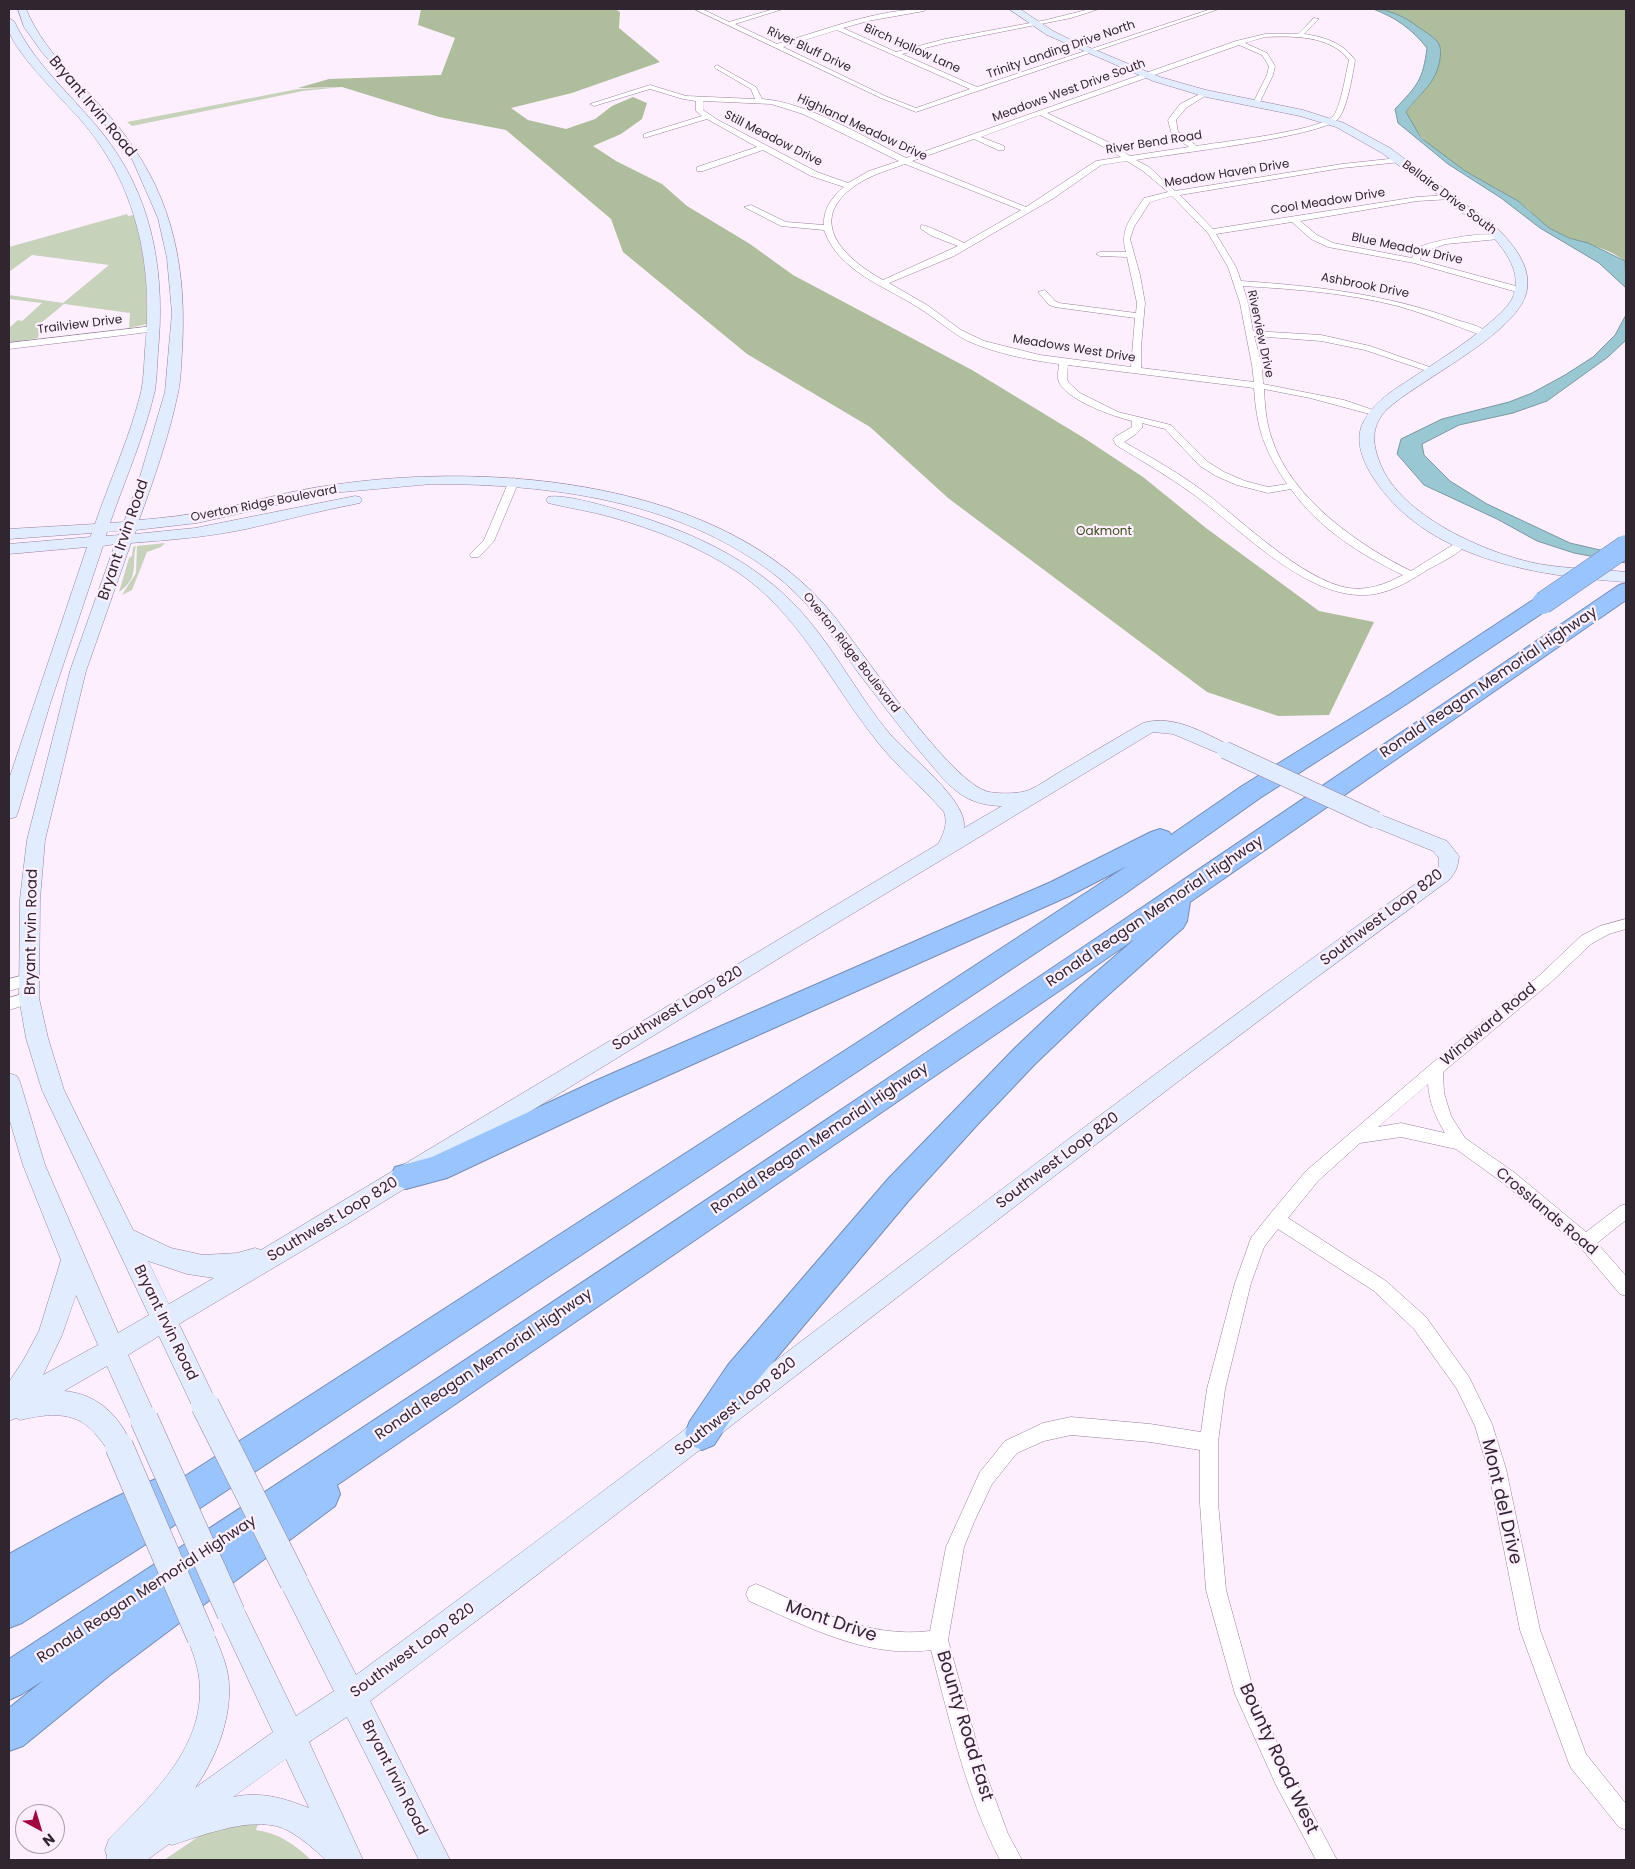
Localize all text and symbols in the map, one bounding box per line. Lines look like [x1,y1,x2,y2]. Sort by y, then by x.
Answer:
street label: Trinity Landing Drive North [985,18,1137,82]
street label: Birch Hollow Lane [862,21,962,77]
street label: River Bluff Drive [765,24,853,76]
street label: Bryant Irvin Road [44,53,140,161]
street label: Meadows West Drive South [991,57,1147,125]
street label: Highland Meadow Drive [795,91,929,165]
street label: Still Meadow Drive [721,108,825,170]
street label: River Bend Road [1105,128,1203,158]
street label: Meadow Haven Drive [1164,157,1290,191]
street label: Bellaire Drive South [1399,158,1499,238]
street label: Cool Meadow Drive [1270,186,1386,218]
street label: Blue Meadow Drive [1350,230,1464,268]
street label: Ashbrook Drive [1320,270,1410,302]
street label: Riverview Drive [1244,289,1276,379]
street label: Trailview Drive [37,313,123,337]
street label: Meadows West Drive [1012,332,1136,366]
street label: Bryant Irvin Road [95,477,153,603]
street label: Overton Ridge Boulevard [190,483,338,525]
park label: Oakmont [1076,525,1132,539]
street label: Overton Ridge Boulevard [800,590,902,716]
street label: Ronald Reagan Memorial Highway [1377,603,1601,763]
street label: Ronald Reagan Memorial Highway [1043,832,1267,992]
street label: Southwest Loop 820 [1317,866,1447,970]
street label: Bryant Irvin Road [22,869,42,995]
street label: Southwest Loop 820 [609,963,747,1055]
street label: Windward Road [1438,980,1540,1070]
street label: Ronald Reagan Memorial Highway [708,1059,932,1219]
street label: Southwest Loop 820 [993,1109,1123,1213]
street label: Crosslands Road [1492,1164,1600,1260]
street label: Southwest Loop 820 [264,1174,402,1266]
street label: Bryant Irvin Road [129,1262,201,1384]
street label: Ronald Reagan Memorial Highway [372,1285,596,1445]
street label: Southwest Loop 820 [672,1354,800,1460]
street label: Mont del Drive [1476,1437,1526,1567]
street label: Ronald Reagan Memorial Highway [34,1512,260,1668]
street label: Mont Drive [783,1596,879,1648]
street label: Southwest Loop 820 [347,1600,479,1702]
street label: Bounty Road East [931,1648,997,1804]
street label: Bounty Road West [1234,1680,1322,1838]
street label: Bryant Irvin Road [357,1718,431,1838]
north arrow [15,1804,65,1854]
text: N [38,1829,59,1851]

